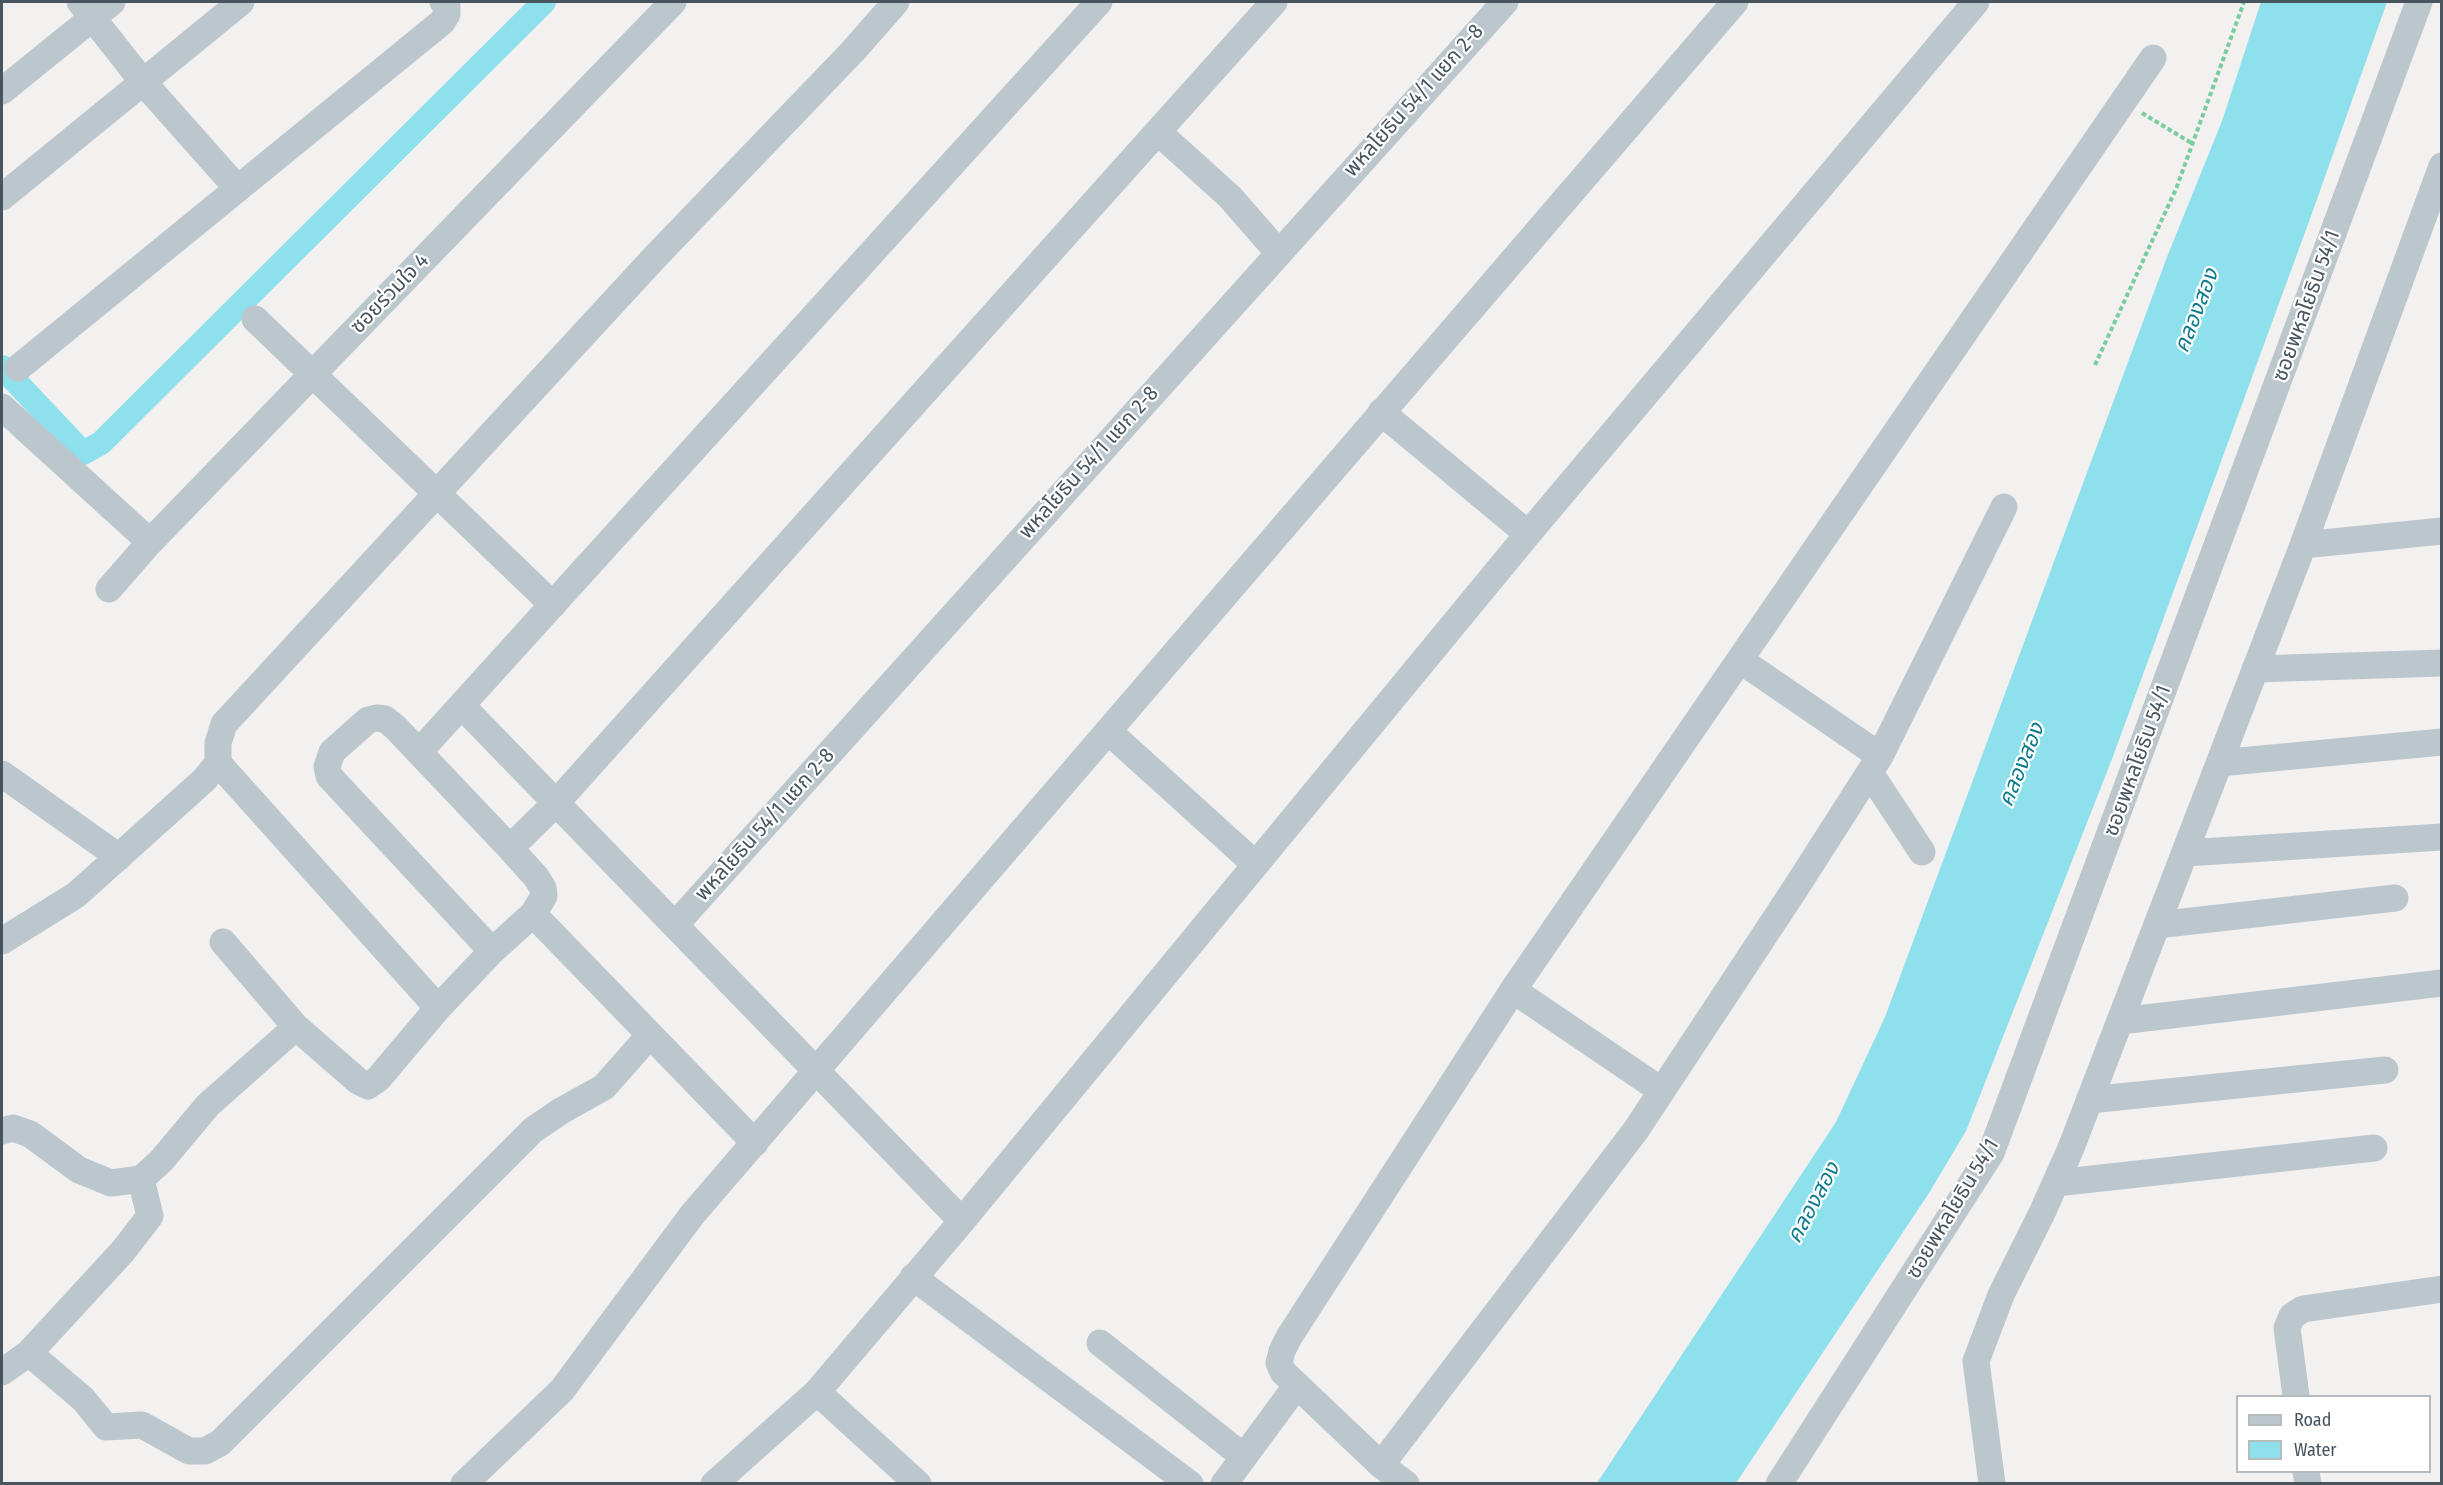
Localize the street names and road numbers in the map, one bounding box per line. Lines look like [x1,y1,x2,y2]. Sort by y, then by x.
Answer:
street label: พหลโยธิน 54/1 แยก 2-8 [1339,20,1489,182]
street label: ซอยพหลโยธิน 54/1 [2268,227,2346,385]
street label: ซอยร่วมใจ 4 [346,249,434,339]
street label: พหลโยธิน 54/1 แยก 2-8 [1014,382,1164,544]
street label: ซอยพหลโยธิน 54/1 [2099,682,2177,840]
street label: พหลโยธิน 54/1 แยก 2-8 [690,744,840,906]
street label: ซอยพหลโยธิน 54/1 [1901,1134,2005,1284]

